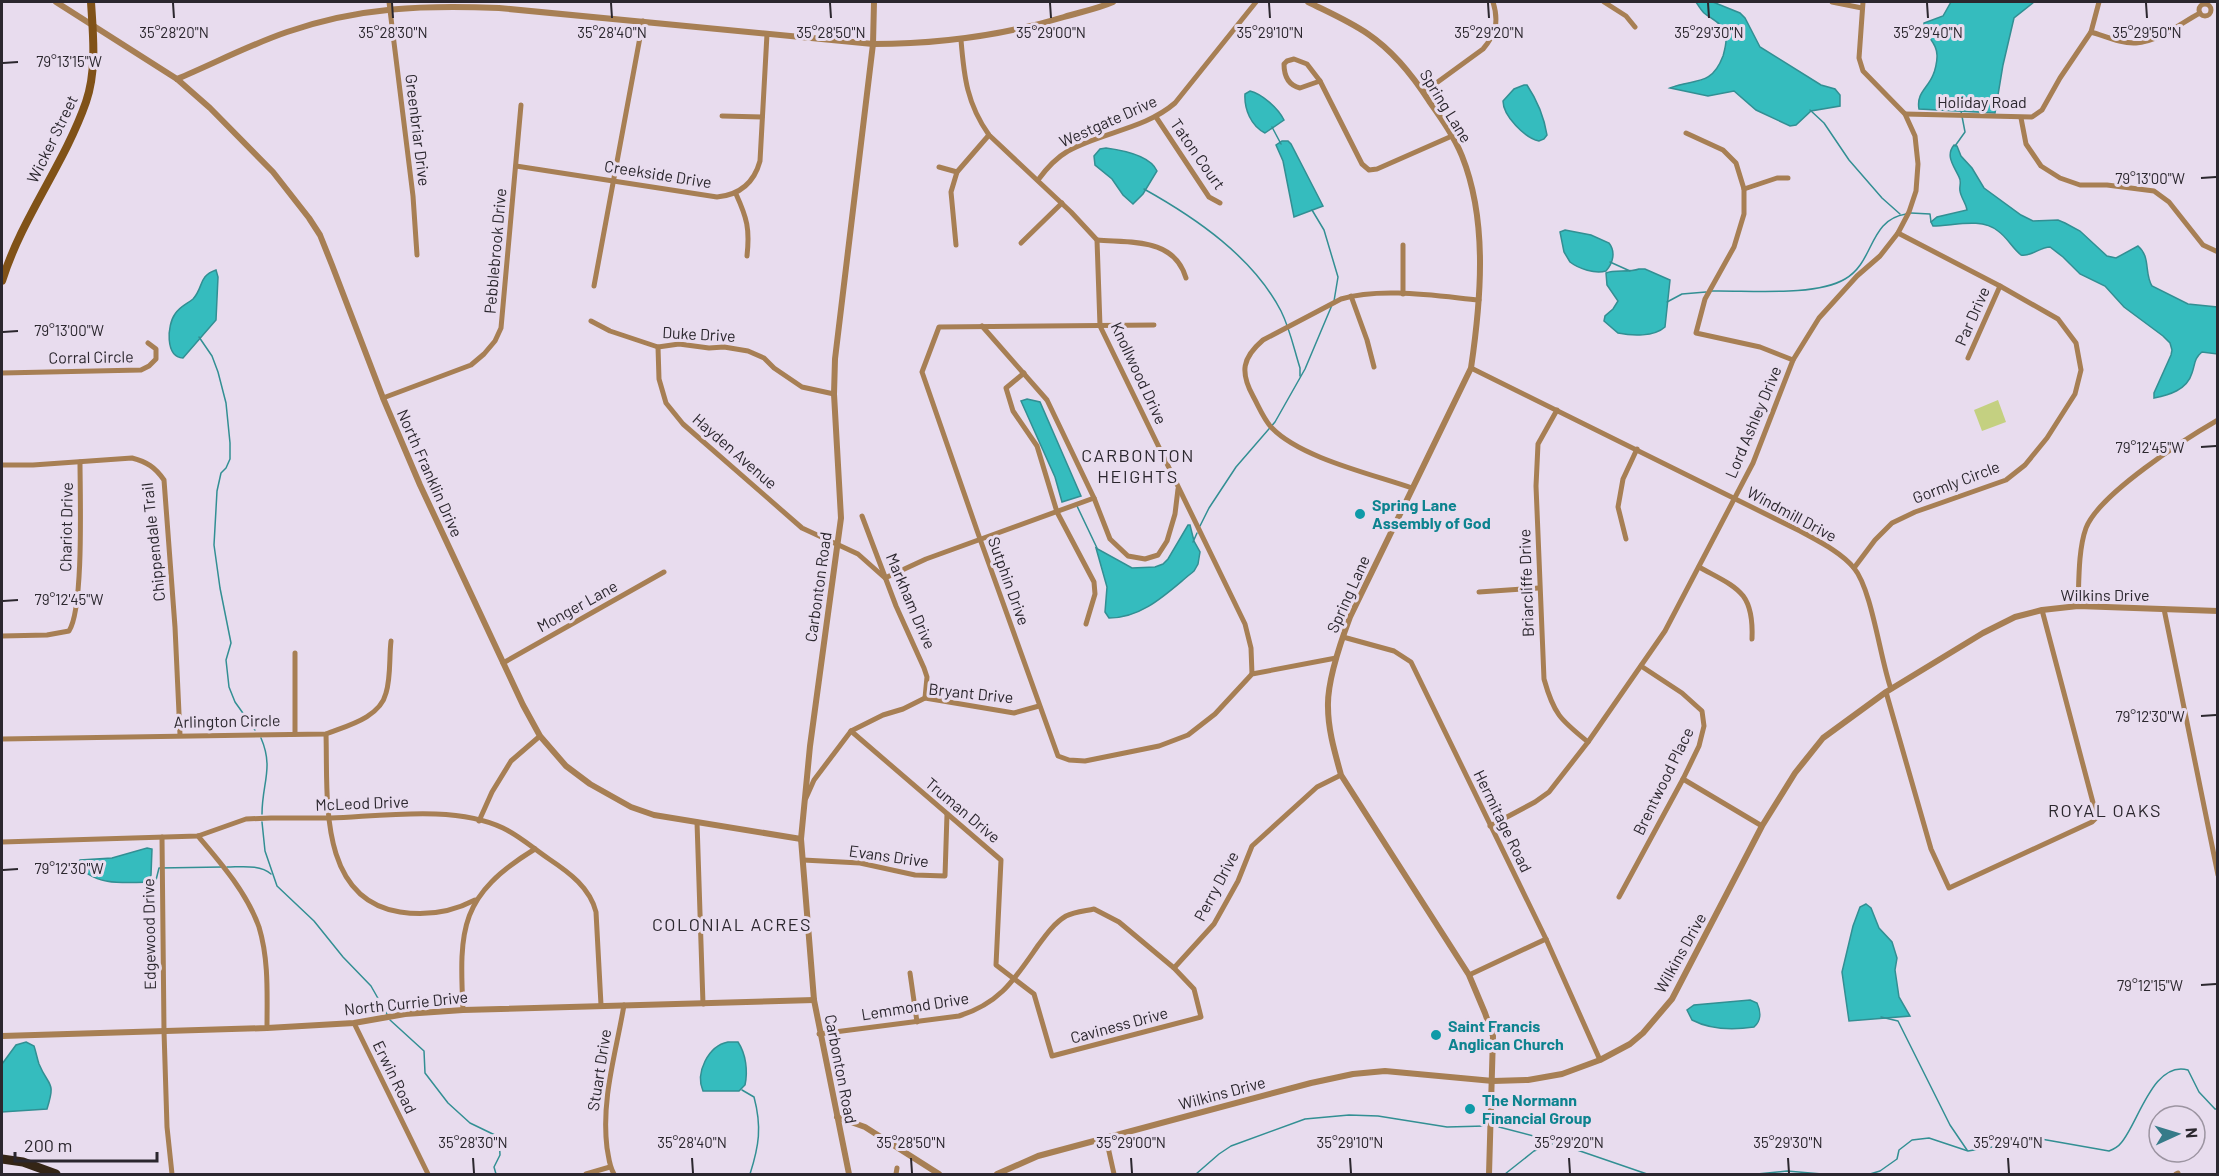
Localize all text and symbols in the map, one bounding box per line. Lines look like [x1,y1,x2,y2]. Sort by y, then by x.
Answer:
text: 35°28'20"N [139,23,209,41]
text: 35°28'30"N [358,23,428,41]
text: 35°28'40"N [577,23,647,41]
text: 35°28'50"N [796,23,866,41]
text: 35°29'00"N [1016,23,1086,41]
text: 35°29'10"N [1237,23,1303,41]
text: 35°29'20"N [1454,23,1524,41]
text: 35°29'30"N [1674,23,1744,41]
text: 35°29'40"N [1893,23,1963,41]
text: 35°29'50"N [2112,23,2182,41]
text: 79°13'15"W [36,52,102,70]
street label: Spring Lane [1416,66,1476,146]
street label: Greenbriar Drive [402,73,435,187]
street label: Westgate Drive [1056,91,1159,151]
street label: Wicker Street [22,92,81,186]
street label: Holiday Road [1937,92,2027,111]
street label: Taton Court [1167,115,1230,193]
street label: Creekside Drive [603,156,713,191]
text: 79°13'00"W [2115,169,2185,187]
street label: Pebblebrook Drive [480,187,509,315]
street label: Par Drive [1950,283,1993,348]
street label: Knollwood Drive [1107,319,1171,427]
text: 79°13'00"W [34,321,104,339]
street label: Duke Drive [662,322,736,345]
street label: Corral Circle [48,346,134,367]
street label: Lord Ashley Drive [1720,363,1785,481]
street label: North Franklin Drive [394,406,467,540]
street label: Hayden Avenue [689,409,781,492]
text: 79°12'45"W [2116,438,2184,456]
district label: CARBONTON HEIGHTS [1081,444,1195,487]
street label: Gormly Circle [1910,456,2002,507]
street label: Chariot Drive [55,482,76,572]
street label: Chippendale Trail [137,482,168,602]
street label: Windmill Drive [1744,482,1840,545]
place label: Spring Lane Assembly of God [1372,495,1491,532]
marker: Spring Lane Assembly of God [1353,507,1367,521]
street label: Briarcliffe Drive [1514,529,1537,637]
street label: Carbonton Road [800,531,835,643]
street label: Sutphin Drive [985,534,1034,628]
street label: Markham Drive [883,550,940,652]
street label: Spring Lane [1322,552,1373,635]
street label: Monger Lane [533,576,620,635]
street label: Wilkins Drive [2060,585,2150,604]
text: 79°12'45"W [35,590,103,608]
street label: Bryant Drive [928,679,1014,706]
text: 79°12'30"W [2115,707,2185,725]
street label: Arlington Circle [173,710,280,731]
street label: Brentwood Place [1628,724,1697,838]
street label: Hermitage Road [1470,766,1536,875]
street label: Truman Drive [922,773,1004,846]
street label: McLeod Drive [315,791,409,814]
district label: ROYAL OAKS [2048,799,2162,821]
street label: Evans Drive [848,840,930,871]
street label: Perry Drive [1189,848,1242,924]
text: 79°12'30"W [34,859,104,877]
street label: Edgewood Drive [138,878,159,990]
street label: Wilkins Drive [1650,909,1709,996]
district label: COLONIAL ACRES [652,913,812,935]
text: 79°12'15"W [2117,976,2183,994]
street label: North Currie Drive [343,987,469,1018]
street label: Lemmond Drive [860,988,970,1023]
street label: Caviness Drive [1068,1002,1170,1047]
street label: Carbonton Road [822,1013,861,1125]
place label: Saint Francis Anglican Church [1448,1016,1564,1053]
street label: Stuart Drive [583,1028,614,1112]
marker: Saint Francis Anglican Church [1429,1028,1443,1042]
street label: Erwin Road [370,1037,421,1116]
street label: Wilkins Drive [1176,1072,1267,1113]
place label: The Normann Financial Group [1482,1090,1592,1127]
marker: The Normann Financial Group [1463,1102,1477,1116]
north arrow [2147,1104,2207,1164]
scale bar [15,1125,158,1163]
text: N [2183,1127,2202,1139]
text: 35°28'30"N [438,1133,508,1151]
text: 35°28'40"N [657,1133,727,1151]
text: 35°28'50"N [876,1133,946,1151]
text: 35°29'00"N [1096,1133,1166,1151]
text: 35°29'10"N [1317,1133,1383,1151]
text: 35°29'20"N [1534,1133,1604,1151]
text: 35°29'30"N [1753,1133,1823,1151]
text: 35°29'40"N [1973,1133,2043,1151]
text: 200 m [24,1134,72,1156]

